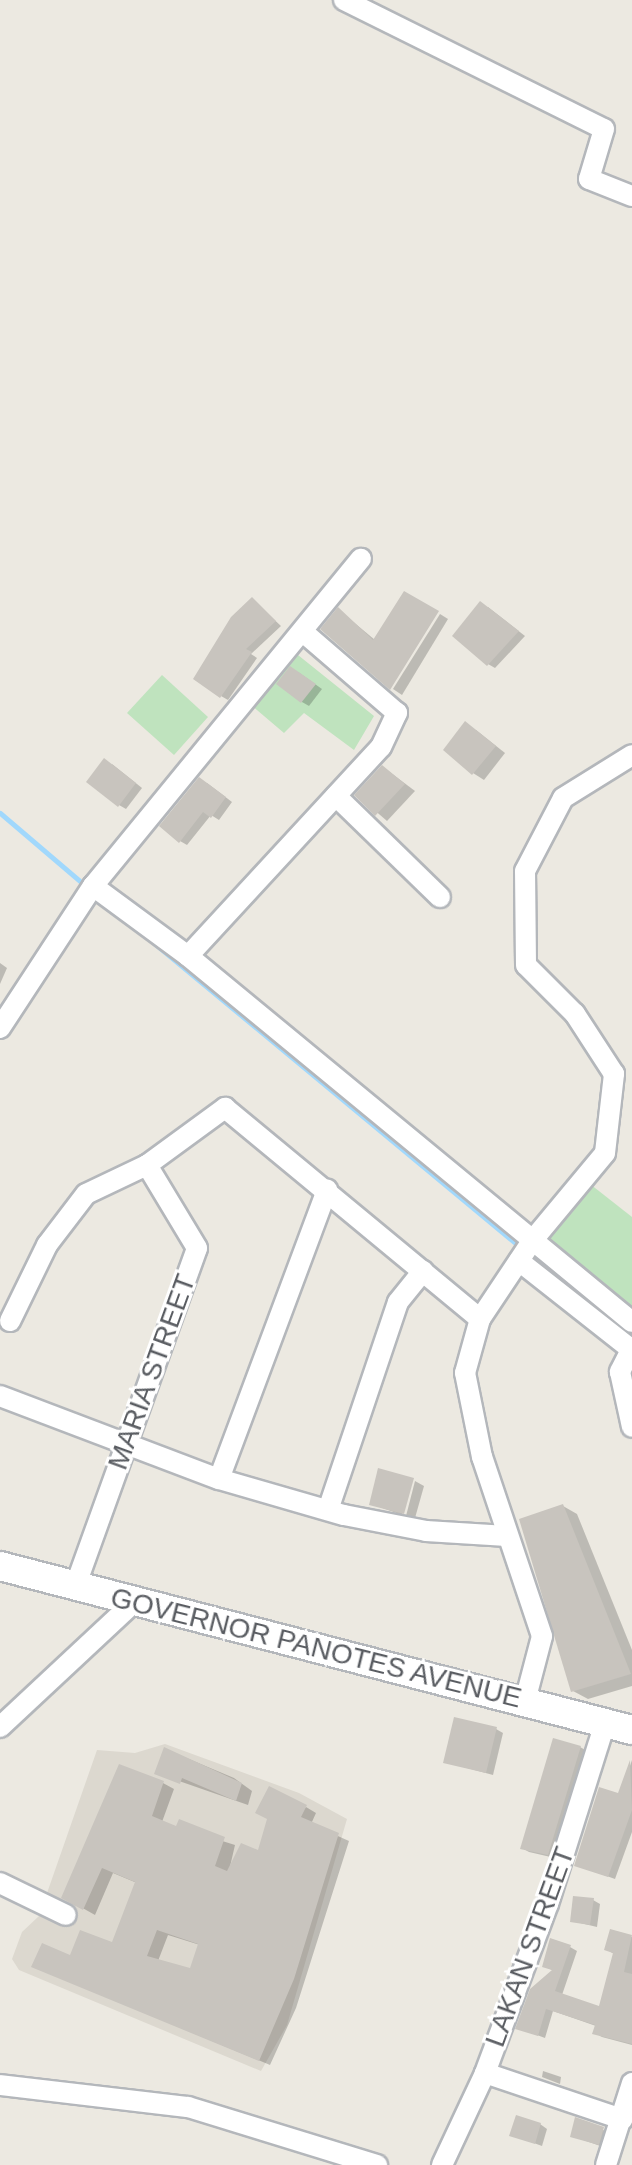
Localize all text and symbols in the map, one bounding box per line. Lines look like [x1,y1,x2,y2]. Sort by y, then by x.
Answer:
street label: MARIA STREET [101,1269,203,1475]
street label: GOVERNOR PANOTES AVENUE [106,1580,526,1716]
street label: LAKAN STREET [478,1843,582,2051]

